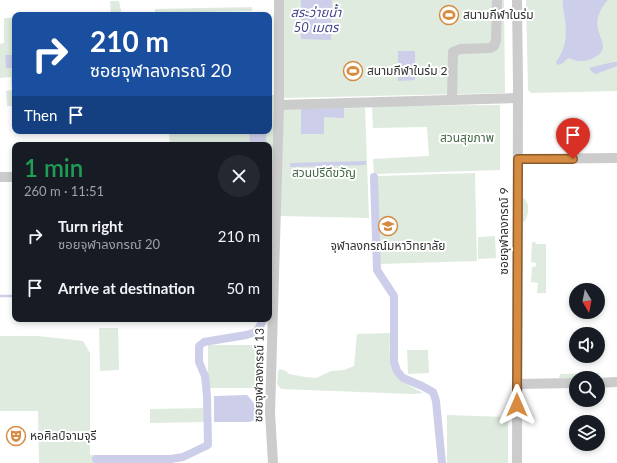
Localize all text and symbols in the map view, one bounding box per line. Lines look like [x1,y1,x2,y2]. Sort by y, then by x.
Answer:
water label: สระว่ายน้ำ 50 เมตร [291,3,342,35]
sports icon: สนามกีฬาในร่ม [438,4,460,26]
place label: สนามกีฬาในร่ม [463,7,534,22]
text: 210 m [90,24,169,58]
icon: right [24,28,76,80]
text: ซอยจุฬาลงกรณ์ 20 [90,59,231,81]
sports icon: สนามกีฬาในร่ม 2 [342,60,364,82]
place label: สนามกีฬาในร่ม 2 [367,63,448,78]
icon: arrive [65,104,87,126]
text: Then [24,106,57,124]
pin [556,118,590,159]
icon: arrive [562,124,584,146]
park label: สวนสุขภาพ [440,130,494,145]
text: 1 min [24,153,83,182]
button: close [218,155,260,197]
park label: สวนปรีดีขวัญ [292,165,356,180]
text: 260 m · 11:51 [24,183,104,199]
street label: ซอยจุฬาลงกรณ์ 9 [496,187,511,275]
school or university icon: จุฬาลงกรณ์มหาวิทยาลัย [377,215,399,237]
text: Turn right [58,217,123,235]
icon: right [24,225,46,247]
text: 210 m [218,227,260,245]
text: ซอยจุฬาลงกรณ์ 20 [58,236,160,252]
place label: จุฬาลงกรณ์มหาวิทยาลัย [330,238,446,253]
icon: arrive [24,277,46,299]
text: Arrive at destination [58,279,195,297]
text: 50 m [226,279,260,297]
north arrow [569,283,605,319]
map controls [569,283,605,451]
button: sound [569,327,605,363]
street label: ซอยจุฬาลงกรณ์ 13 [250,328,267,422]
button: search [569,371,605,407]
position arrow [496,384,538,426]
button: layers [569,415,605,451]
theatre icon: หอศิลป์จามจุรี [5,425,27,447]
place label: หอศิลป์จามจุรี [30,428,97,443]

